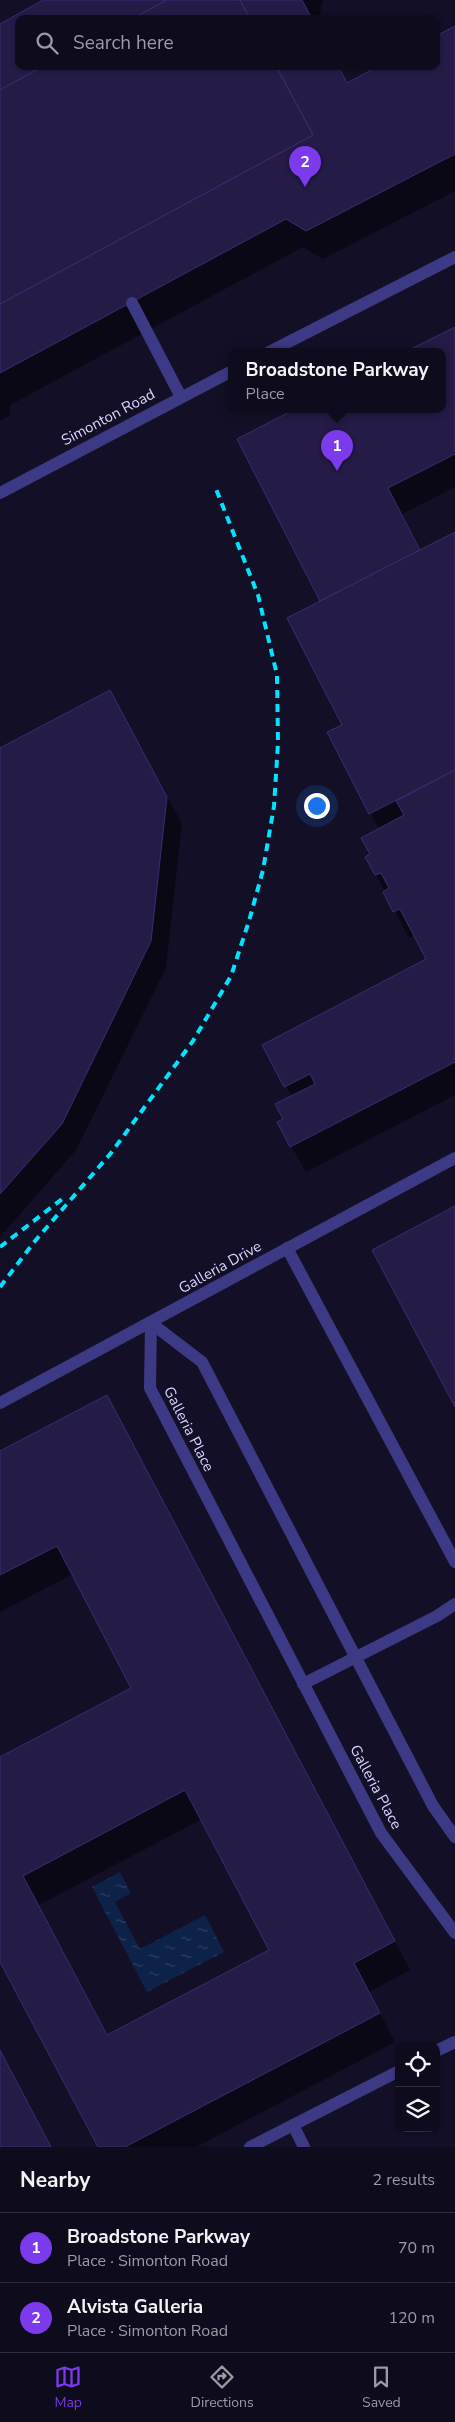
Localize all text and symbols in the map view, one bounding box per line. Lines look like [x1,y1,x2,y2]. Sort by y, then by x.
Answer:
search box [15,15,440,70]
icon: search [33,29,61,57]
text: Search here [73,30,174,56]
pin: 2 [289,146,321,187]
popup [228,348,446,413]
text: Broadstone Parkway [246,357,428,383]
text: Place [246,383,285,405]
street label: Simonton Road [58,384,158,450]
pin: 1 [321,430,353,471]
your location [304,793,330,819]
street label: Galleria Drive [175,1236,265,1298]
street label: Galleria Place [159,1383,219,1475]
street label: Galleria Place [345,1741,407,1833]
map controls [395,2042,440,2132]
button: locate [395,2042,440,2087]
button: layers [395,2087,440,2132]
text: Nearby [20,2166,90,2194]
text: 2 results [373,2169,435,2191]
text: Broadstone Parkway [67,2224,250,2250]
text: 1 [31,2237,41,2259]
text: 70 m [398,2237,435,2259]
text: Place · Simonton Road [67,2250,228,2272]
text: Alvista Galleria [67,2294,203,2320]
text: 2 [31,2307,41,2329]
text: 120 m [388,2307,435,2329]
text: Place · Simonton Road [67,2320,228,2342]
tab: Map [54,2363,82,2412]
tab: Directions [191,2363,254,2412]
tab: Saved [362,2363,401,2412]

